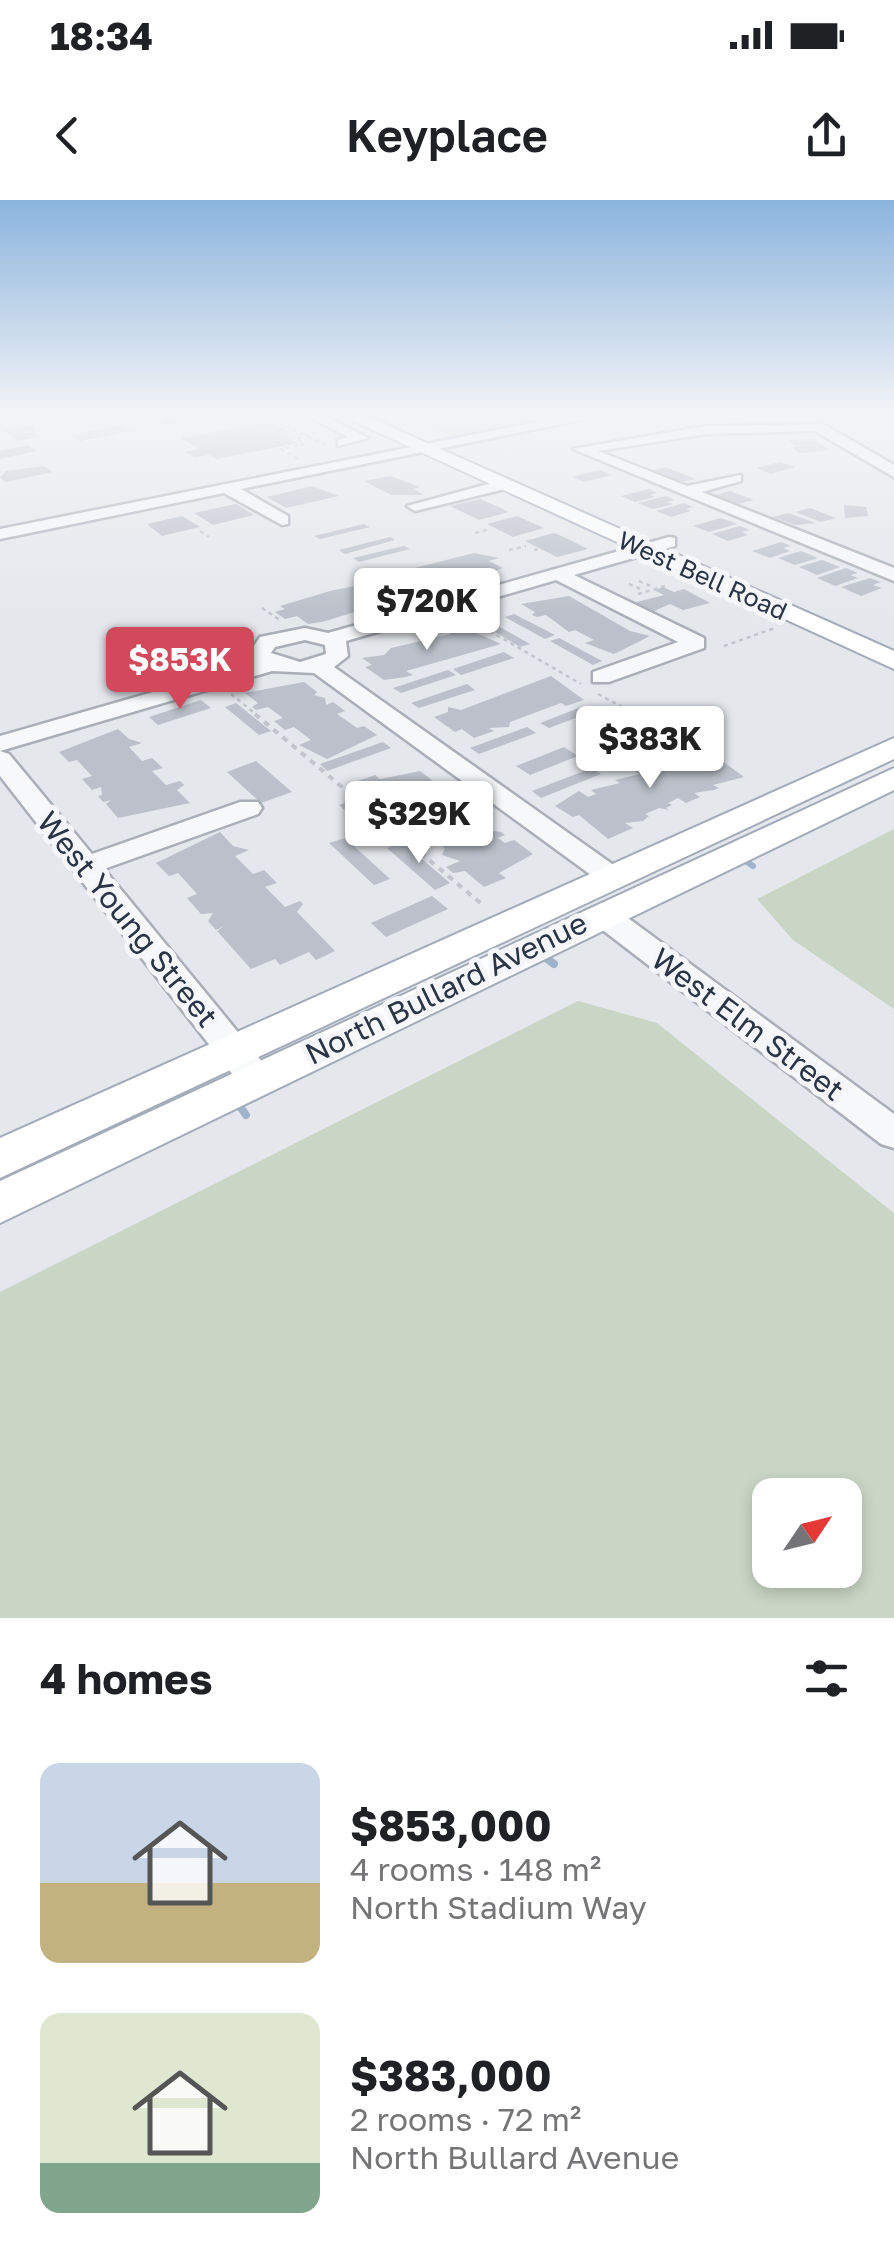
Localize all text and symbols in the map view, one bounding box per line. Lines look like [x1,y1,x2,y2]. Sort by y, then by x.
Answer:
text: 18:34 [50,13,153,58]
icon: back [40,108,95,163]
text: Keyplace [346,108,548,162]
icon: share [799,108,854,163]
street label: West Bell Road [614,524,792,626]
pin: $720K [357,568,497,653]
text: $720K [376,581,478,619]
pin: $853K [110,627,250,712]
text: $853K [128,640,232,678]
pin: $383K [580,706,720,791]
text: $383K [598,719,702,757]
pin: $329K [349,781,489,866]
text: $329K [367,794,471,832]
street label: West Young Street [30,804,226,1034]
street label: North Bullard Avenue [299,904,593,1072]
street label: West Elm Street [645,940,851,1108]
north arrow [752,1478,862,1588]
map controls [752,1478,862,1588]
icon: filters [799,1651,854,1706]
text: 4 homes [40,1653,212,1703]
text: $853,000 [350,1800,552,1850]
icon: home [120,1803,240,1923]
text: 4 rooms · 148 m² [350,1850,601,1888]
text: North Stadium Way [350,1888,647,1926]
text: $383,000 [350,2050,552,2100]
icon: home [120,2053,240,2173]
text: 2 rooms · 72 m² [350,2100,581,2138]
text: North Bullard Avenue [350,2138,679,2176]

